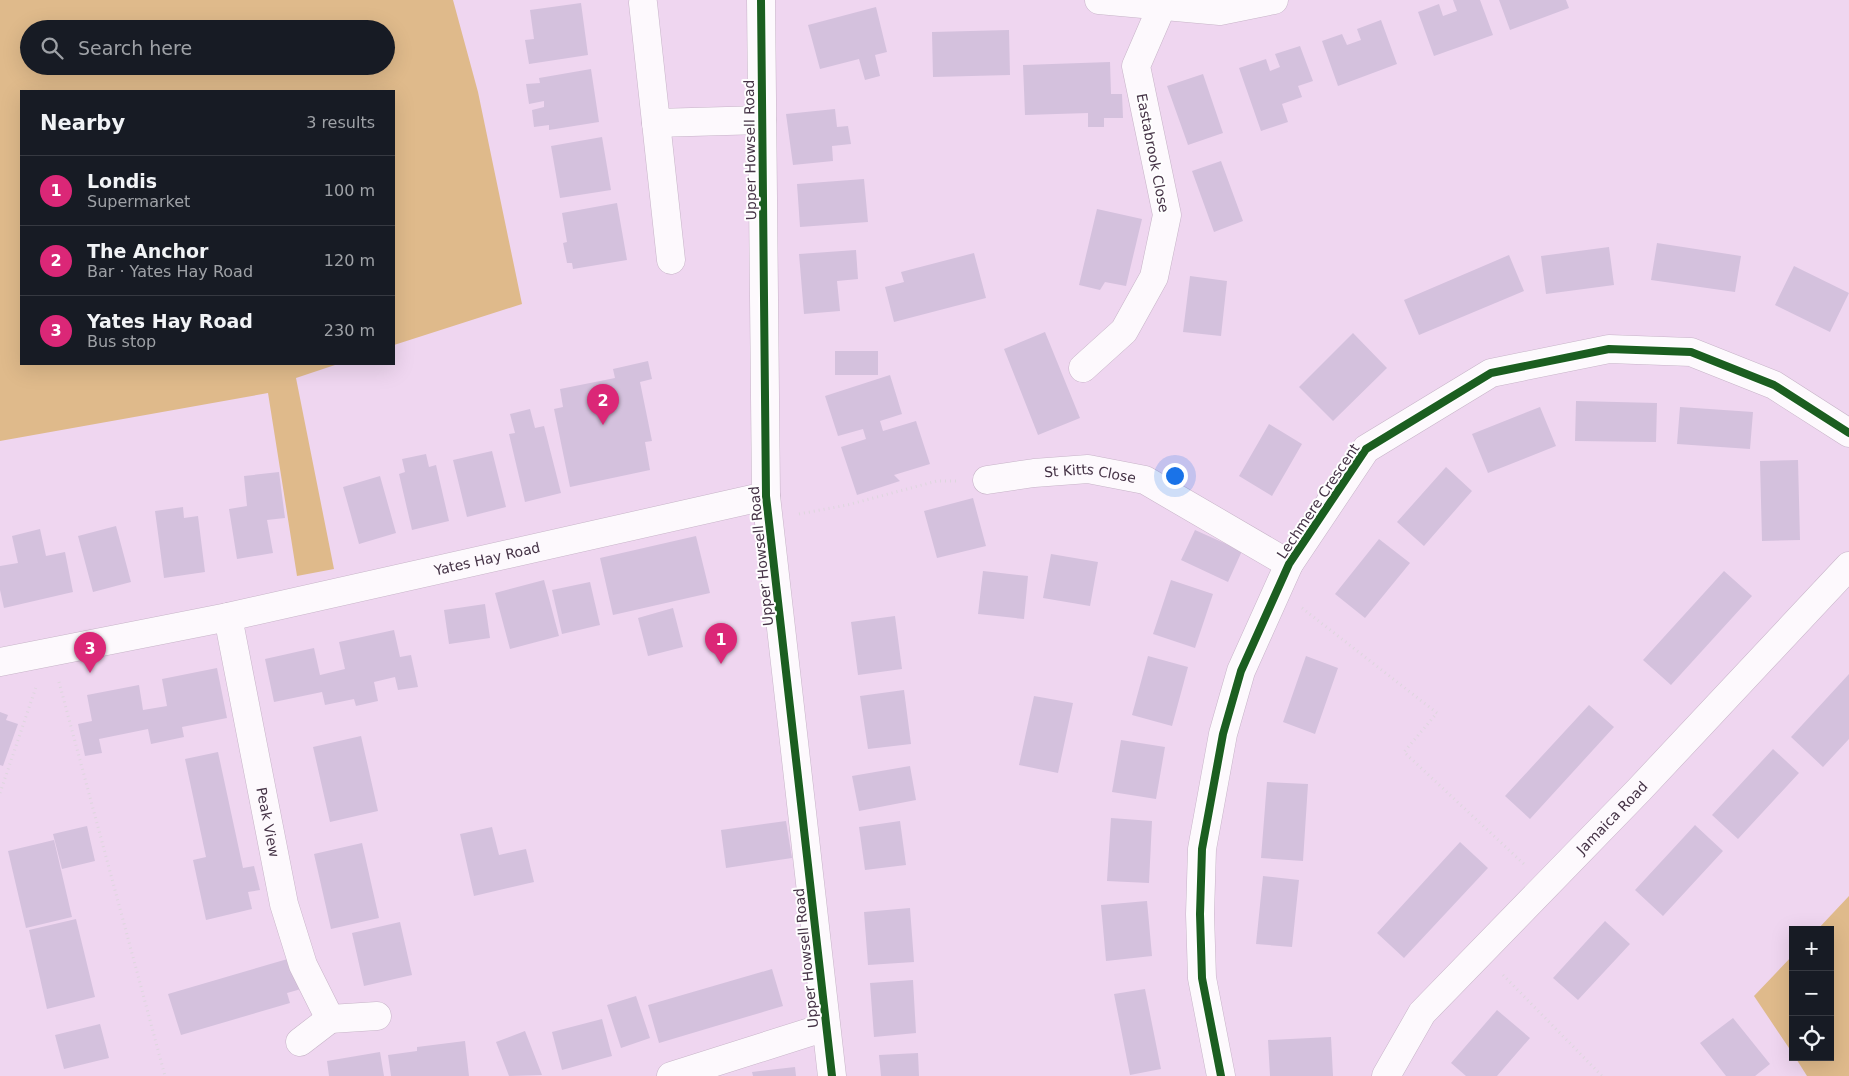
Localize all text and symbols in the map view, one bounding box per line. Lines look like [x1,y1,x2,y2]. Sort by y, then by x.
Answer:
search box [20,20,395,75]
icon: search [38,34,66,62]
text: Search here [78,37,192,59]
street label: Upper Howsell Road [741,80,759,220]
street label: Eastabrook Close [1134,92,1172,214]
text: Nearby [40,111,125,135]
text: 3 results [306,113,375,132]
text: Londis [87,170,157,192]
text: 1 [50,181,62,200]
text: 100 m [324,181,375,200]
text: Supermarket [87,192,190,211]
text: The Anchor [87,240,208,262]
text: 2 [50,251,62,270]
text: 120 m [324,251,375,270]
text: Bar · Yates Hay Road [87,262,253,281]
text: Yates Hay Road [87,310,253,332]
text: 3 [50,321,62,340]
text: 230 m [324,321,375,340]
text: Bus stop [87,332,156,351]
pin: 2 [587,384,619,425]
street label: Lechmere Crescent [1274,440,1363,562]
street label: St Kitts Close [1043,461,1137,486]
your location [1162,463,1188,489]
street label: Upper Howsell Road [746,485,776,627]
street label: Yates Hay Road [432,539,542,579]
pin: 1 [705,623,737,664]
pin: 3 [74,632,106,673]
street label: Jamaica Road [1573,778,1651,858]
street label: Peak View [253,786,283,858]
street label: Upper Howsell Road [791,887,821,1029]
map controls [1789,926,1834,1061]
button: + [1789,926,1834,971]
button: − [1789,971,1834,1016]
button: locate [1789,1016,1834,1061]

